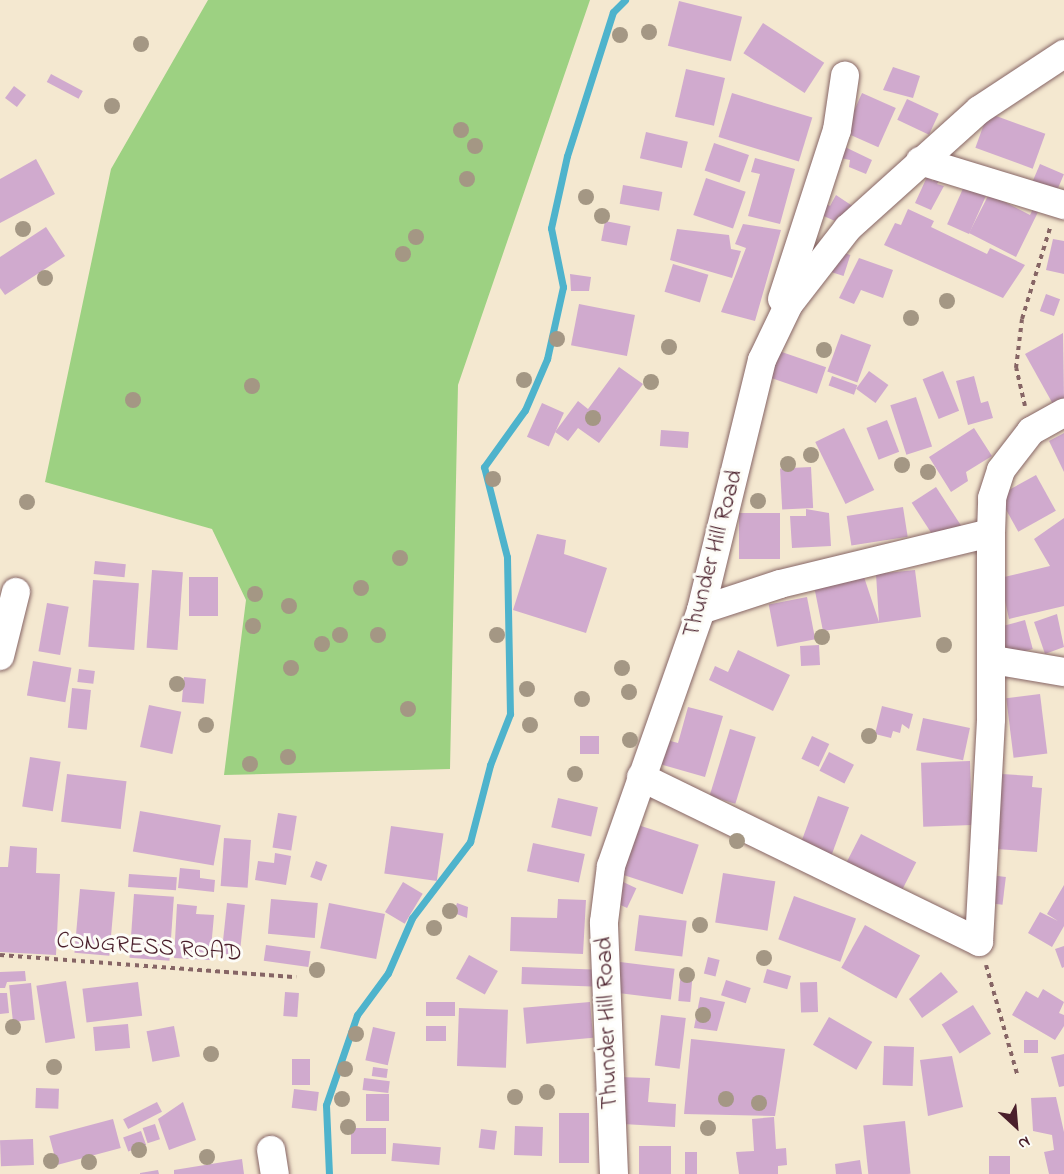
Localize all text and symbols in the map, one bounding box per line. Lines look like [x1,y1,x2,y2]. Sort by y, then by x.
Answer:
street label: Thunder Hill Road [678,467,750,641]
street label: CONGRESS ROAD [55,927,243,969]
street label: Thunder Hill Road [591,936,625,1110]
north arrow [986,1096,1046,1156]
text: N [1014,1129,1034,1155]

